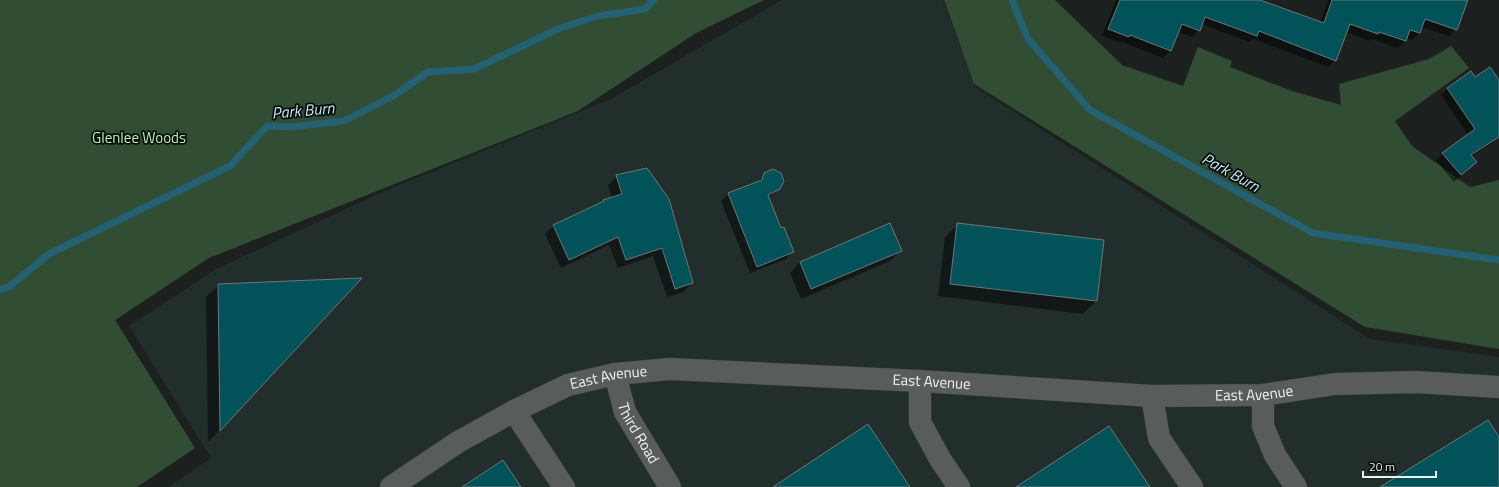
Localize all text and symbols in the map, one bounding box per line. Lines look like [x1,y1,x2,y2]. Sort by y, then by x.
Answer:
water label: Park Burn [271,95,336,125]
park label: Glenlee Woods [92,126,186,149]
water label: Park Burn [1198,146,1265,198]
street label: East Avenue [567,359,648,395]
street label: East Avenue [892,368,971,395]
street label: East Avenue [1215,379,1295,406]
street label: Third Road [612,400,665,468]
scale bar [1363,453,1436,479]
text: 20 m [1369,457,1395,476]

